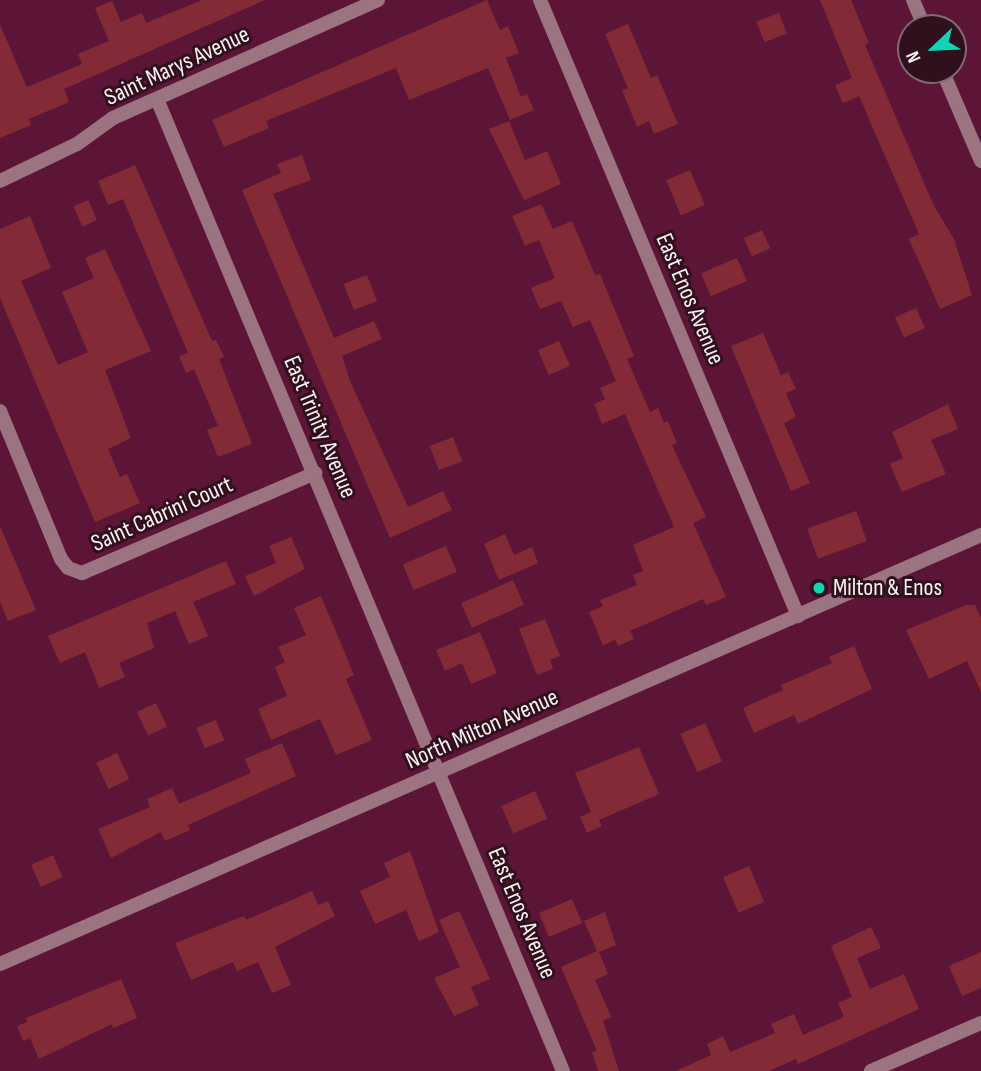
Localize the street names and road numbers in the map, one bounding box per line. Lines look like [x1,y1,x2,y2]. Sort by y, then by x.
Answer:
street label: Saint Marys Avenue [100,20,254,112]
street label: East Enos Avenue [649,229,731,369]
street label: East Trinity Avenue [277,352,363,502]
street label: Saint Cabrini Court [87,470,237,558]
street label: North Milton Avenue [401,683,563,775]
street label: East Enos Avenue [481,843,563,983]

